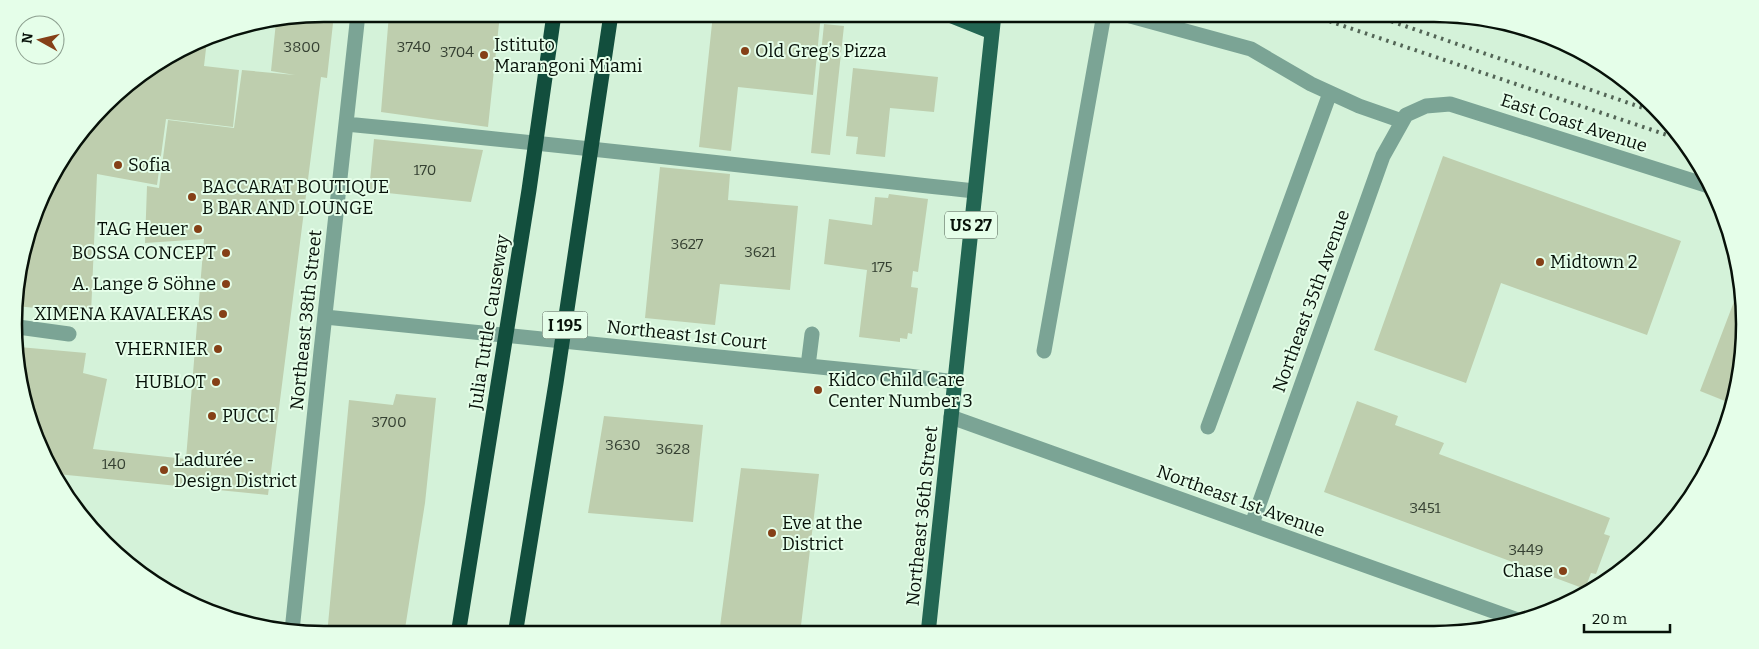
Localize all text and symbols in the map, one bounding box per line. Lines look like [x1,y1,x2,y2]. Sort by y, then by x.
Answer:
north arrow [15,15,65,65]
text: N [18,32,37,45]
place label: Istituto Marangoni Miami [494,34,642,77]
house number: 3800 [284,38,320,56]
house number: 3740 [397,38,431,56]
place label: Old Greg’s Pizza [755,40,887,62]
house number: 3704 [440,43,474,61]
marker: Old Greg’s Pizza [739,45,751,57]
marker: Istituto Marangoni Miami [478,49,490,61]
street label: East Coast Avenue [1498,89,1650,157]
place label: Sofia [128,154,170,176]
marker: Sofia [112,159,124,171]
house number: 170 [414,161,436,179]
place label: BACCARAT BOUTIQUE B BAR AND LOUNGE [202,176,389,219]
marker: BACCARAT BOUTIQUE B BAR AND LOUNGE [186,191,198,203]
street label: Northeast 35th Avenue [1268,207,1354,395]
road number: US 27 [945,212,997,238]
place label: TAG Heuer [97,218,188,240]
marker: TAG Heuer [192,223,204,235]
street label: Northeast 38th Street [286,228,326,411]
street label: Julia Tuttle Causeway [464,233,514,412]
house number: 3627 [671,235,704,253]
place label: BOSSA CONCEPT [72,242,216,264]
house number: 3621 [744,243,776,261]
marker: BOSSA CONCEPT [220,247,232,259]
place label: Midtown 2 [1550,251,1637,273]
marker: Midtown 2 [1534,256,1546,268]
house number: 175 [871,258,893,276]
place label: A. Lange & Söhne [72,273,216,295]
marker: A. Lange & Söhne [220,278,232,290]
place label: XIMENA KAVALEKAS [34,303,213,325]
marker: XIMENA KAVALEKAS [217,308,229,320]
road number: I 195 [542,312,588,338]
street label: Northeast 1st Court [606,316,769,354]
place label: VHERNIER [115,338,208,360]
marker: VHERNIER [212,343,224,355]
place label: Kidco Child Care Center Number 3 [828,369,973,412]
place label: HUBLOT [135,371,206,393]
marker: HUBLOT [210,376,222,388]
marker: Kidco Child Care Center Number 3 [812,384,824,396]
place label: PUCCI [222,405,275,427]
marker: PUCCI [206,410,218,422]
house number: 3700 [371,413,407,431]
street label: Northeast 36th Street [902,424,942,607]
house number: 3630 [605,436,641,454]
house number: 3628 [656,440,690,458]
place label: Ladurée - Design District [174,449,298,492]
house number: 140 [102,455,126,473]
street label: Northeast 1st Avenue [1154,460,1328,542]
marker: Ladurée - Design District [158,464,170,476]
house number: 3451 [1409,499,1441,517]
place label: Eve at the District [782,512,863,555]
marker: Eve at the District [766,527,778,539]
house number: 3449 [1509,541,1543,559]
place label: Chase [1502,560,1553,582]
marker: Chase [1557,565,1569,577]
scale bar [1584,602,1670,634]
text: 20 m [1592,610,1628,628]

